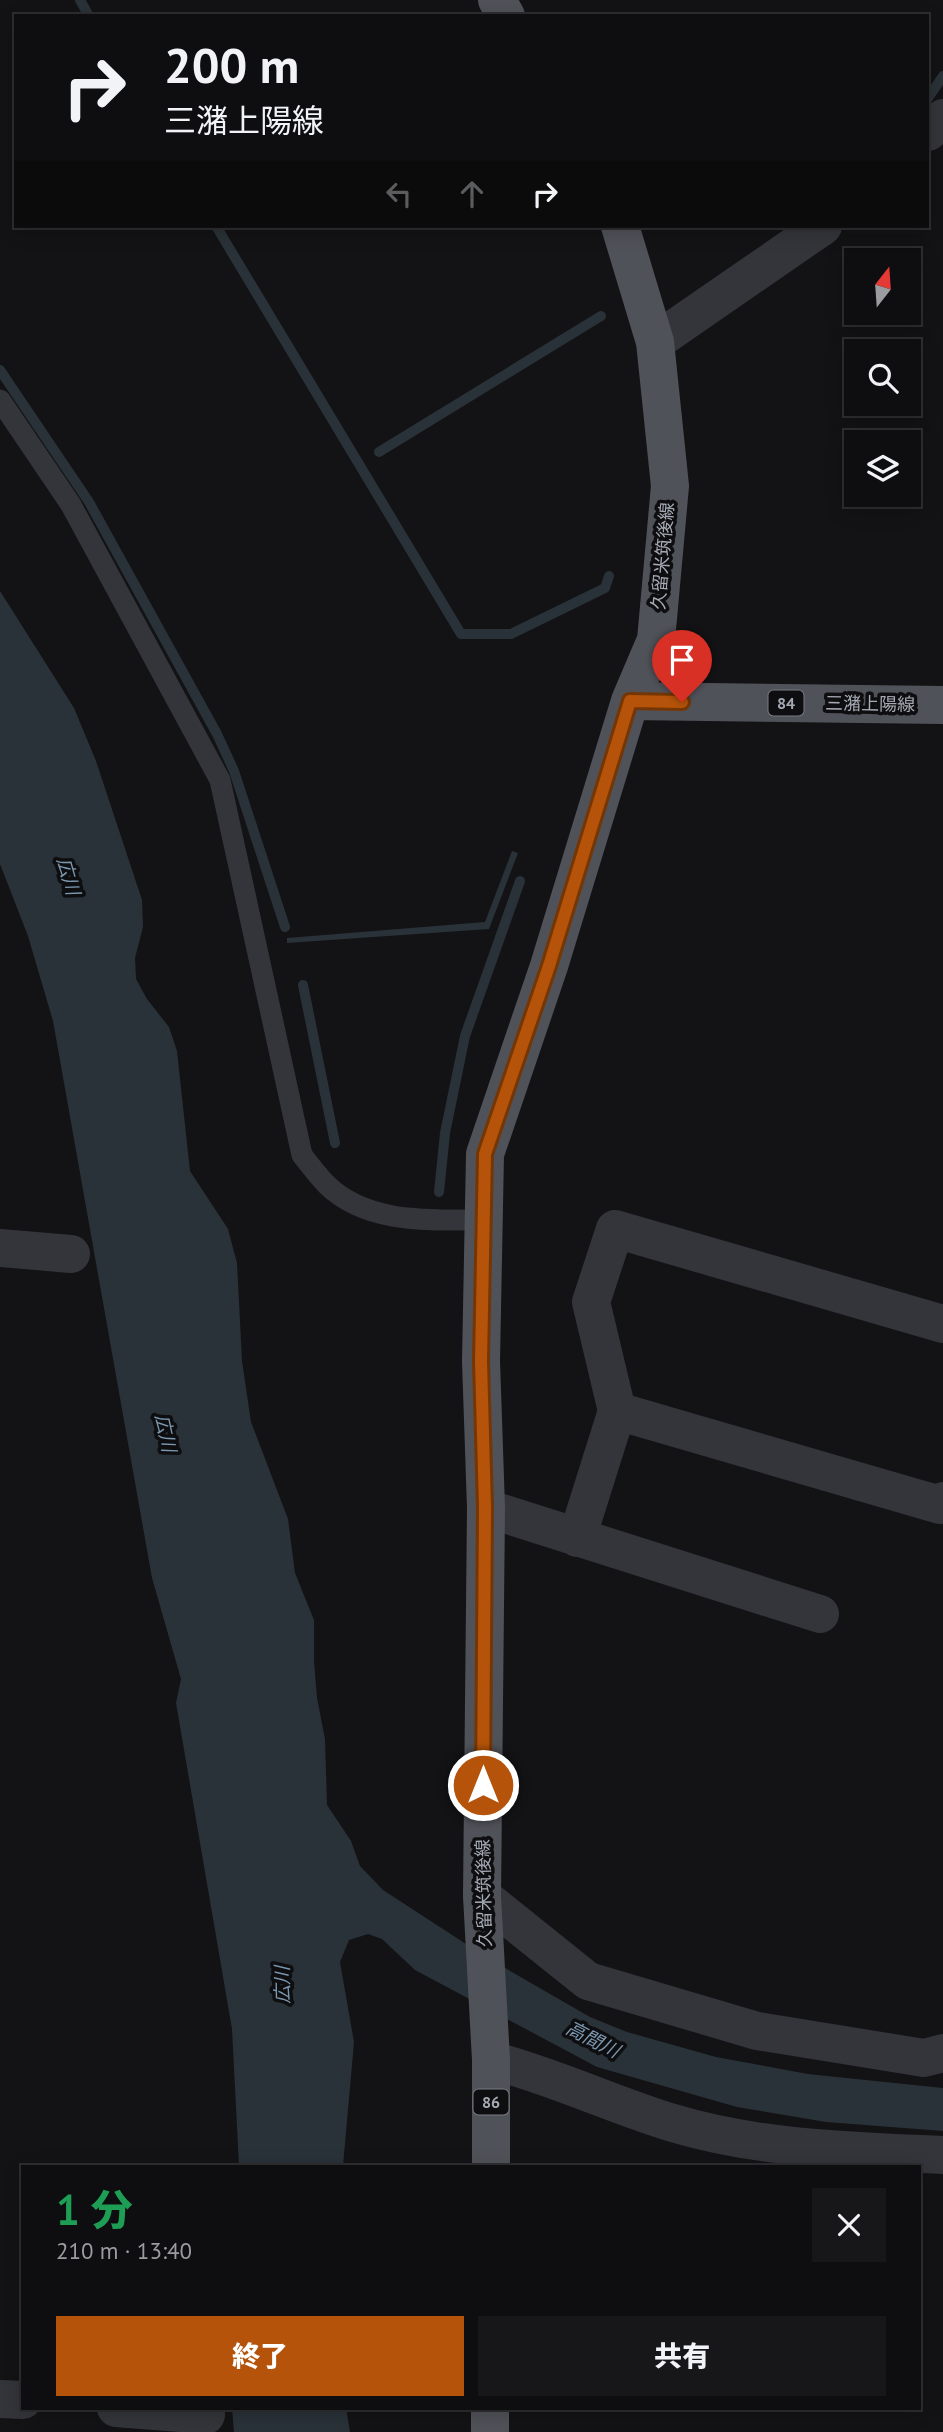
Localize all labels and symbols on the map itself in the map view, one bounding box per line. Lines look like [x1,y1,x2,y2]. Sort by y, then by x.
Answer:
north arrow [844,248,920,326]
street label: 久留米筑後線 [646,501,679,611]
pin [652,630,712,702]
road number: 84 [768,690,804,716]
street label: 三潴上陽線 [825,691,915,716]
water label: 広川 [52,854,86,899]
water label: 広川 [150,1412,182,1456]
position arrow [446,1748,520,1822]
street label: 久留米筑後線 [471,1839,496,1947]
water label: 広川 [270,1964,294,2004]
water label: 高間川 [562,2015,626,2064]
road number: 86 [474,2090,508,2114]

